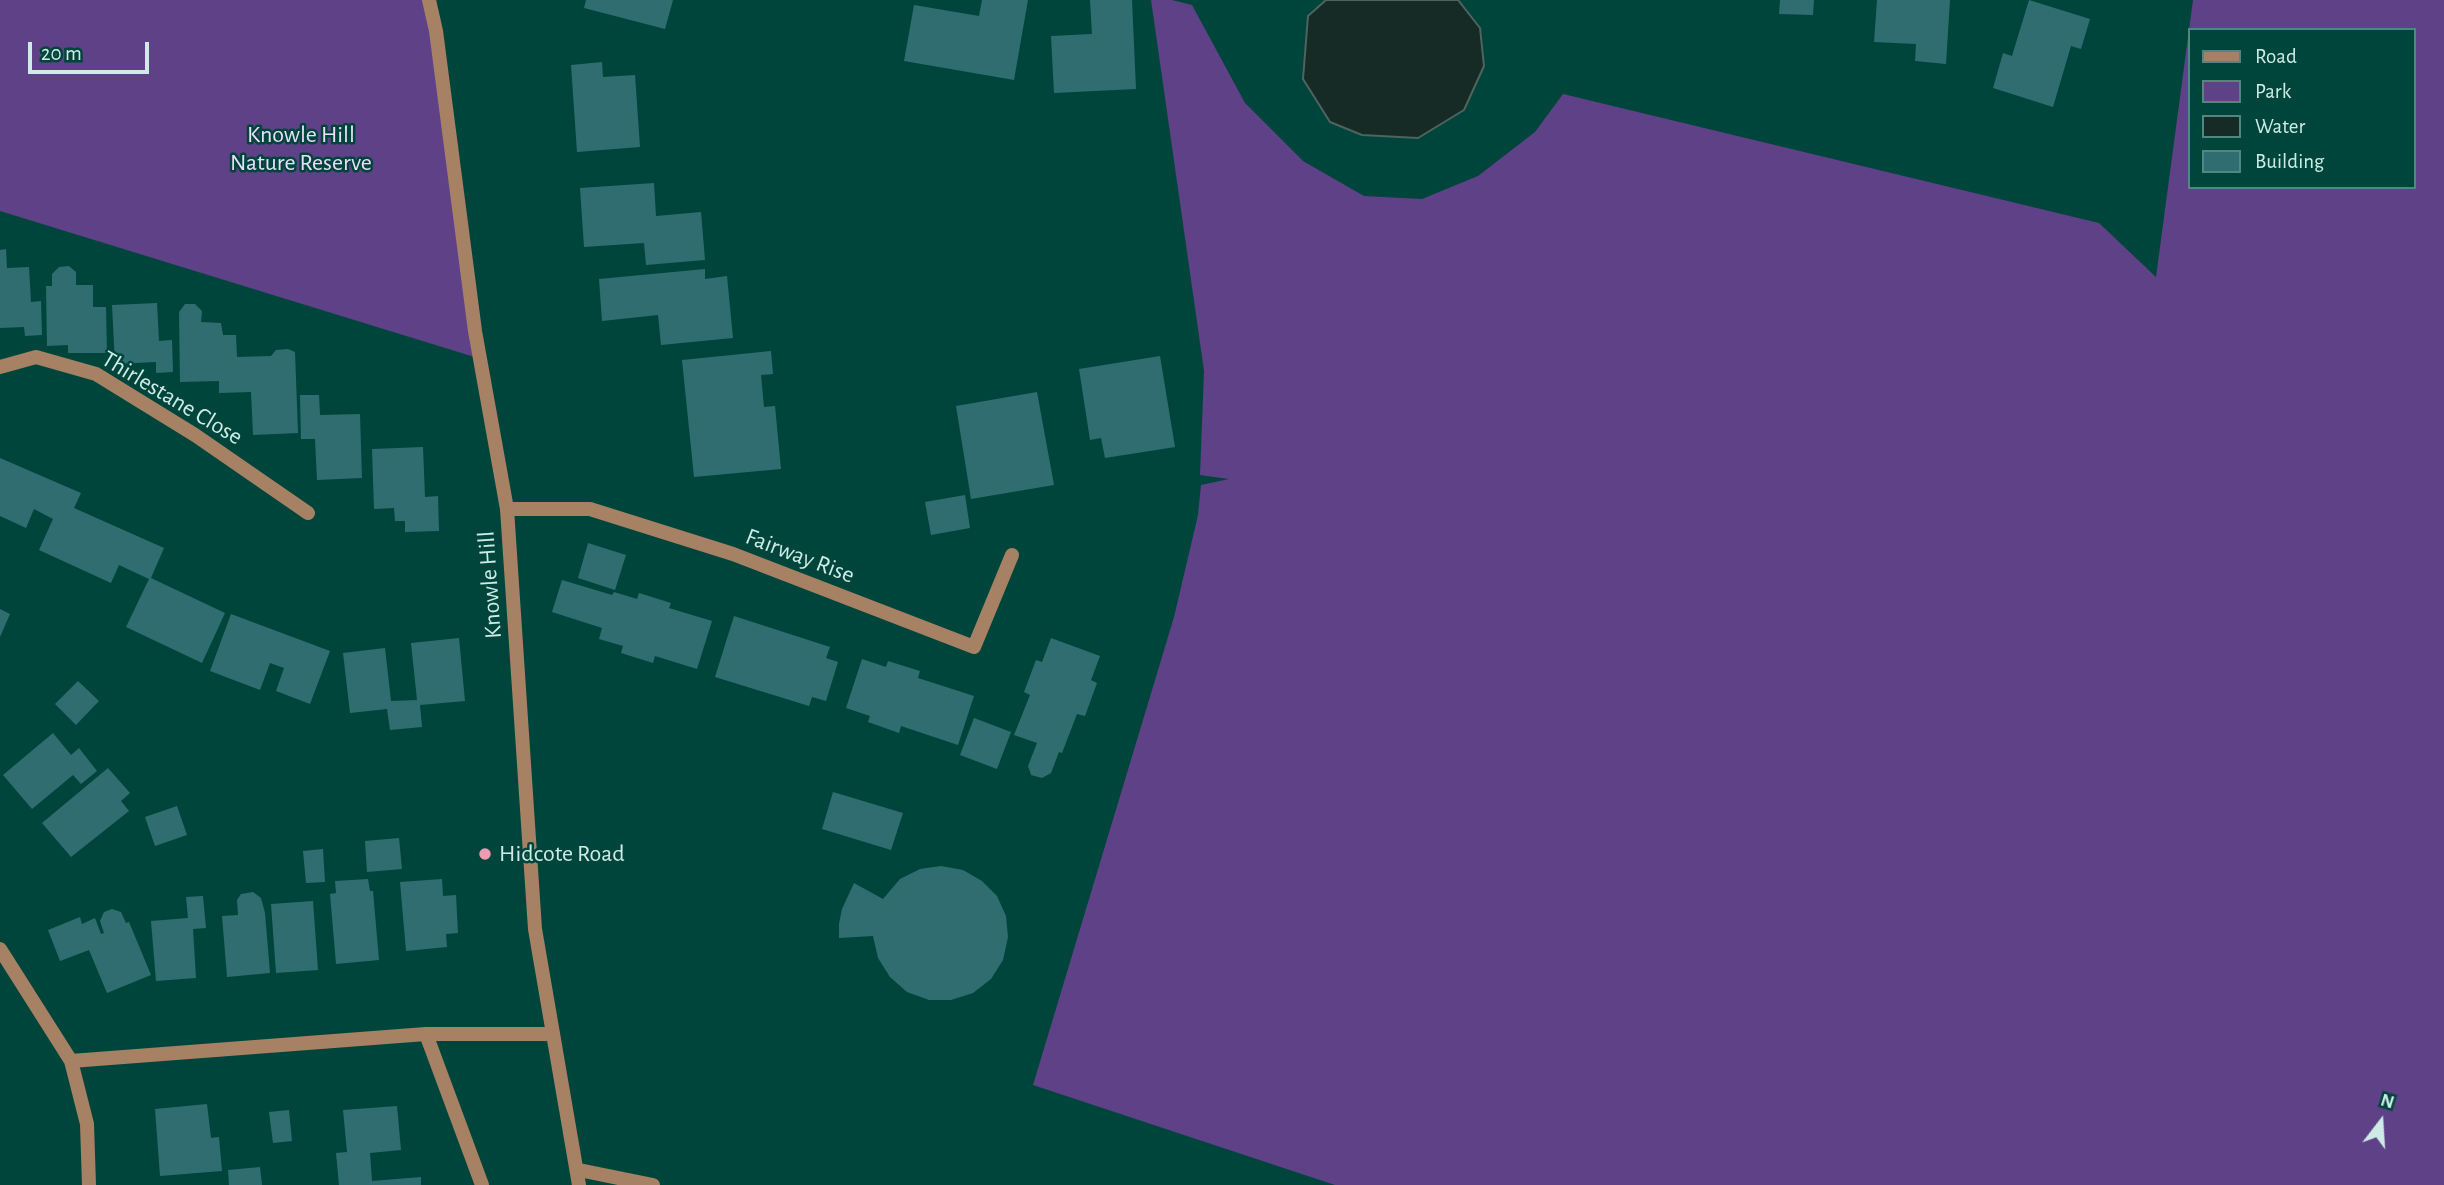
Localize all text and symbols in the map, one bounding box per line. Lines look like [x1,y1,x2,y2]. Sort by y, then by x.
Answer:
scale bar [32,28,152,72]
legend [2188,28,2416,189]
text: 20 m [41,43,82,64]
text: Road [2255,46,2297,67]
text: Park [2255,81,2291,102]
text: Water [2255,116,2305,137]
park label: Knowle Hill Nature Reserve [230,121,372,177]
text: Building [2255,151,2324,172]
street label: Thirlestane Close [96,345,248,451]
street label: Fairway Rise [741,522,859,590]
street label: Knowle Hill [472,530,508,640]
place label: Hidcote Road [499,840,625,868]
marker: Hidcote Road [477,846,493,862]
north arrow [2346,1087,2416,1157]
text: N [2378,1090,2396,1112]

